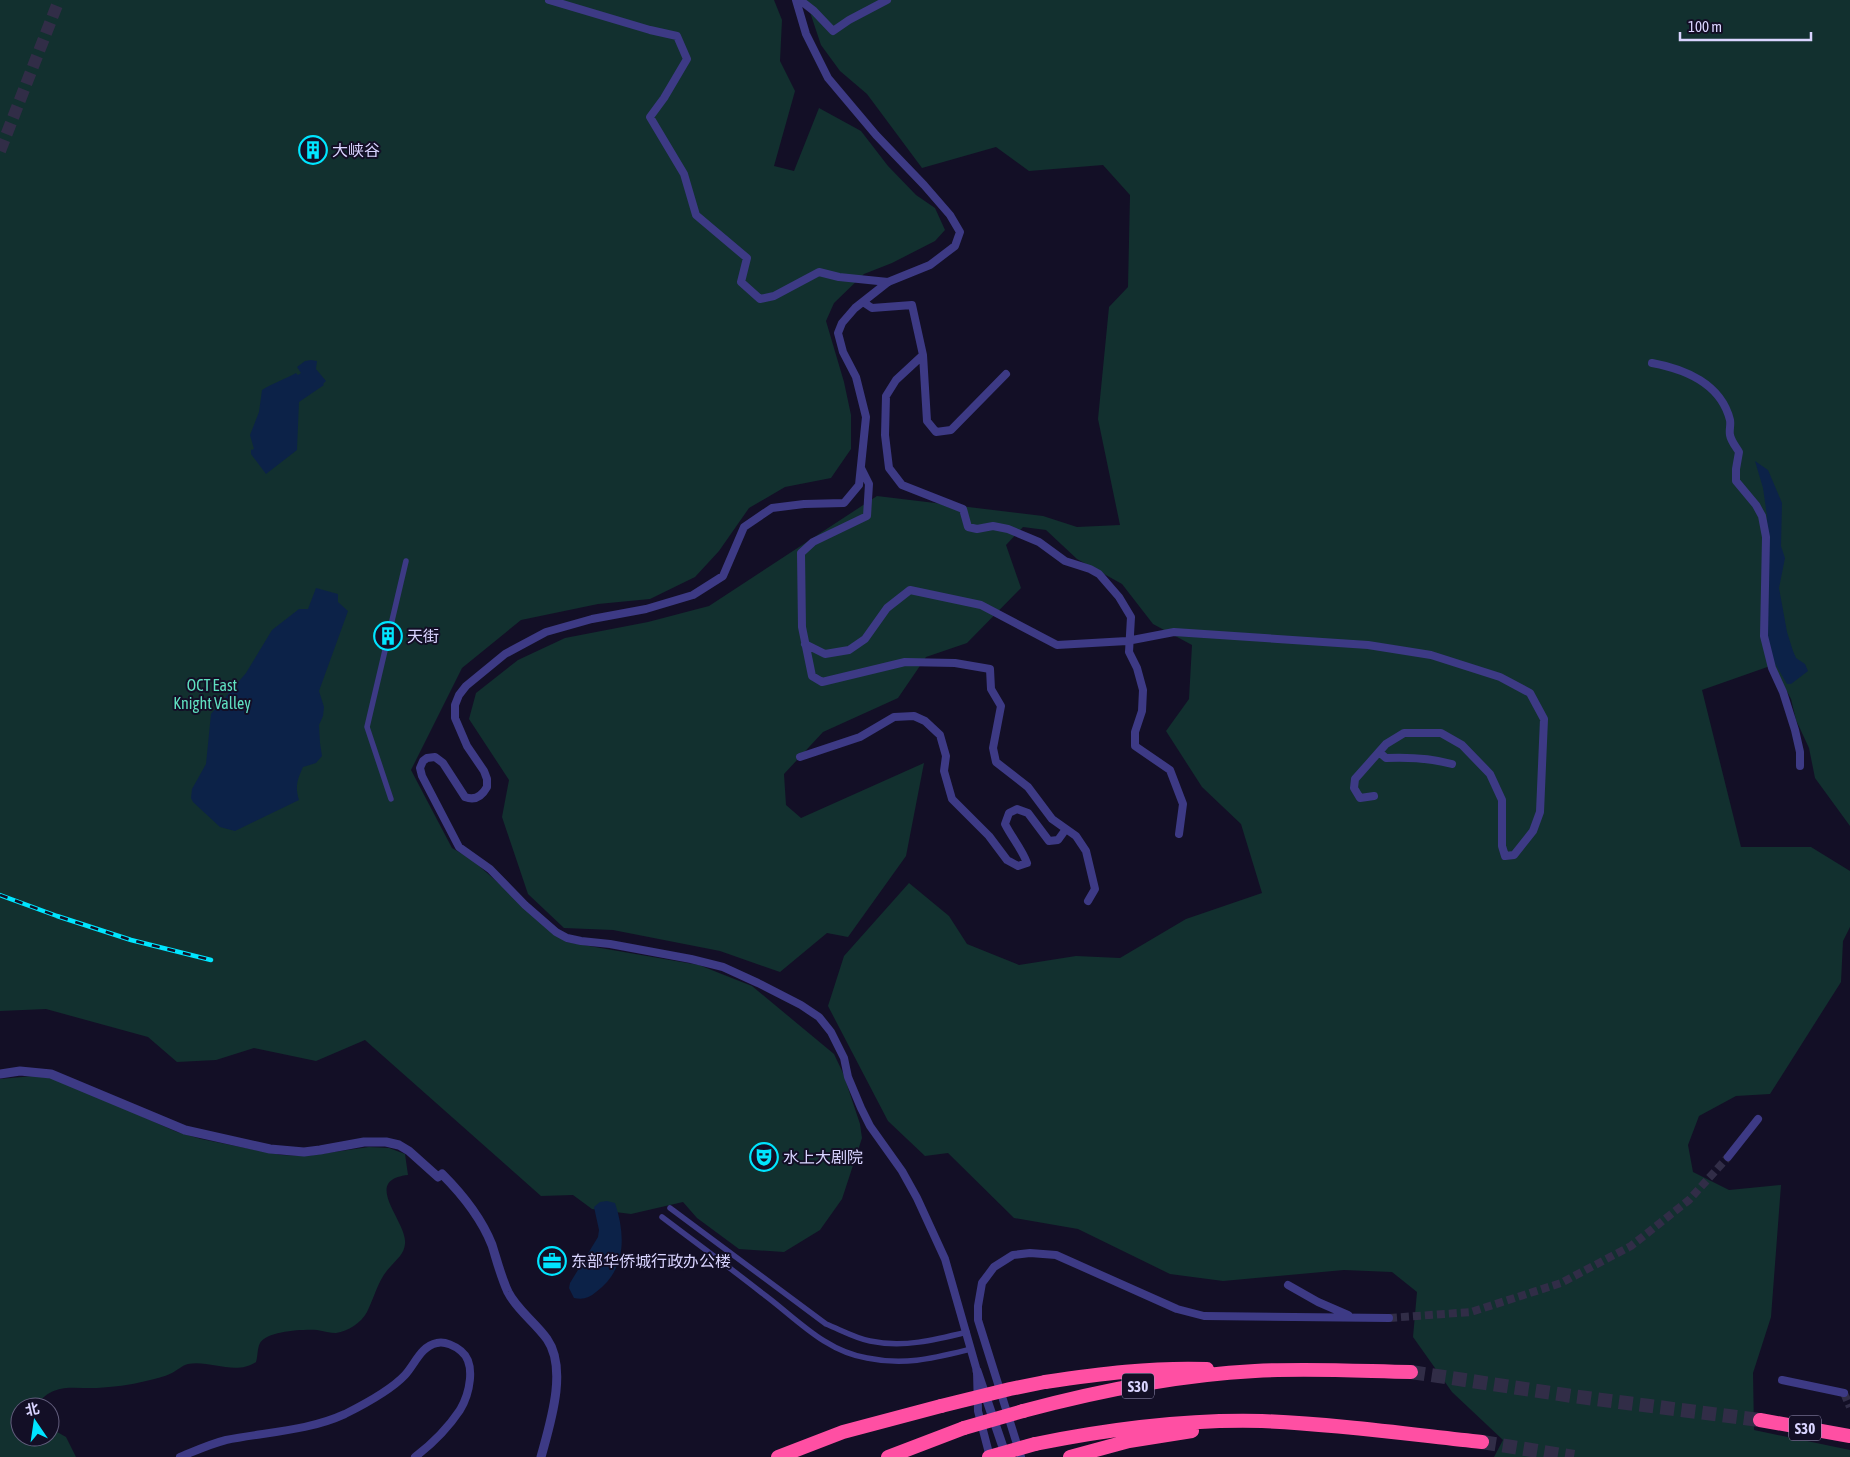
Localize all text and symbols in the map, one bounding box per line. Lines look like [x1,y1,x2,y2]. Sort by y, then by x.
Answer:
scale bar [1680,10,1811,42]
text: 100 m [1688,18,1722,35]
building icon: 大峡谷 [298,135,328,165]
place label: 大峡谷 [332,141,380,159]
building icon: 天街 [373,621,403,651]
place label: 天街 [407,627,439,645]
park label: OCT East Knight Valley [173,676,251,713]
theatre icon: 水上大剧院 [749,1142,779,1172]
place label: 水上大剧院 [783,1148,863,1166]
office icon: 东部华侨城行政办公楼 [537,1246,567,1276]
place label: 东部华侨城行政办公楼 [571,1252,731,1270]
road number: S30 [1122,1374,1154,1398]
north arrow [10,1397,60,1447]
text: 北 [23,1400,41,1419]
road number: S30 [1789,1416,1821,1440]

